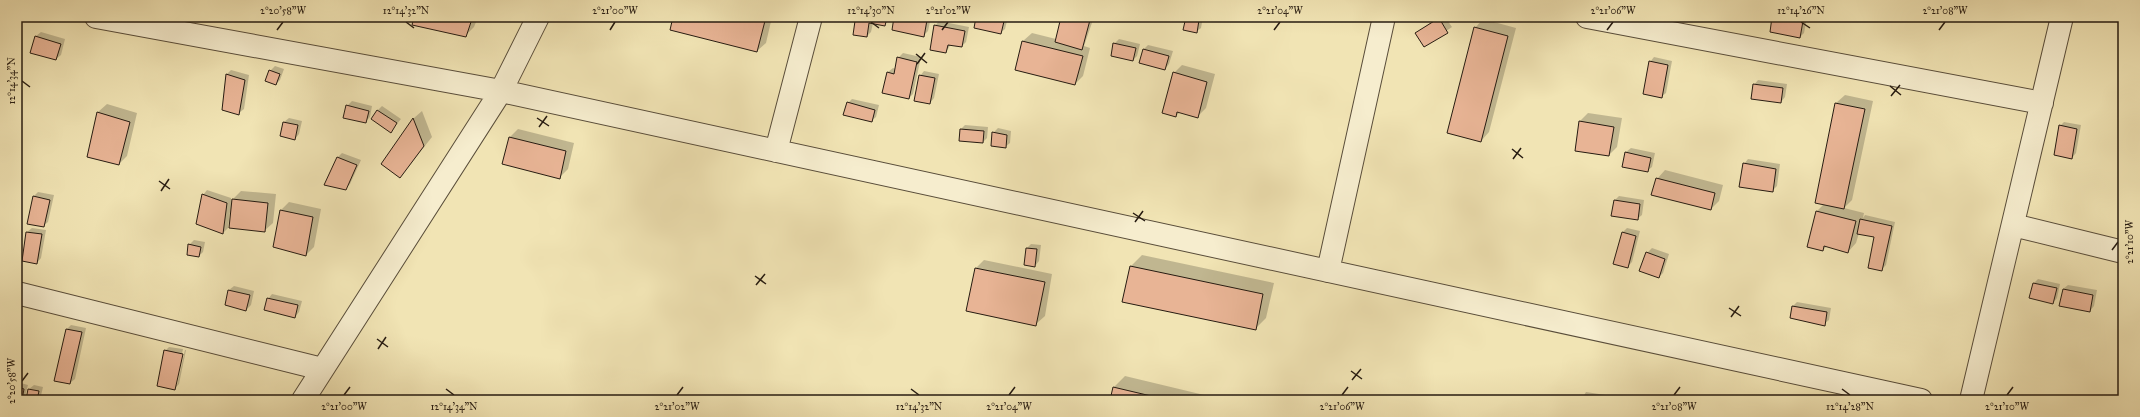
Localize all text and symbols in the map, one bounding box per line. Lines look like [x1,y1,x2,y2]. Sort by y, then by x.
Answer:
text: 2°20'58"W [260,5,306,17]
text: 12°14'32"N [383,5,430,17]
text: 2°21'00"W [592,5,638,17]
text: 12°14'30"N [847,5,895,17]
text: 2°21'02"W [926,5,971,17]
text: 2°21'04"W [1257,5,1303,17]
text: 2°21'06"W [1590,5,1636,17]
text: 12°14'26"N [1777,5,1825,17]
text: 2°21'08"W [1922,5,1968,17]
text: 12°14'34"N [6,57,18,105]
text: 2°21'10"W [2124,220,2136,264]
text: 2°20'58"W [6,358,18,404]
text: 2°21'00"W [321,401,367,413]
text: 12°14'34"N [430,401,478,413]
text: 2°21'02"W [655,401,700,413]
text: 12°14'32"N [896,401,943,413]
text: 2°21'04"W [986,401,1032,413]
text: 2°21'06"W [1319,401,1365,413]
text: 2°21'08"W [1651,401,1697,413]
text: 12°14'28"N [1826,401,1874,413]
text: 2°21'10"W [1985,401,2029,413]

